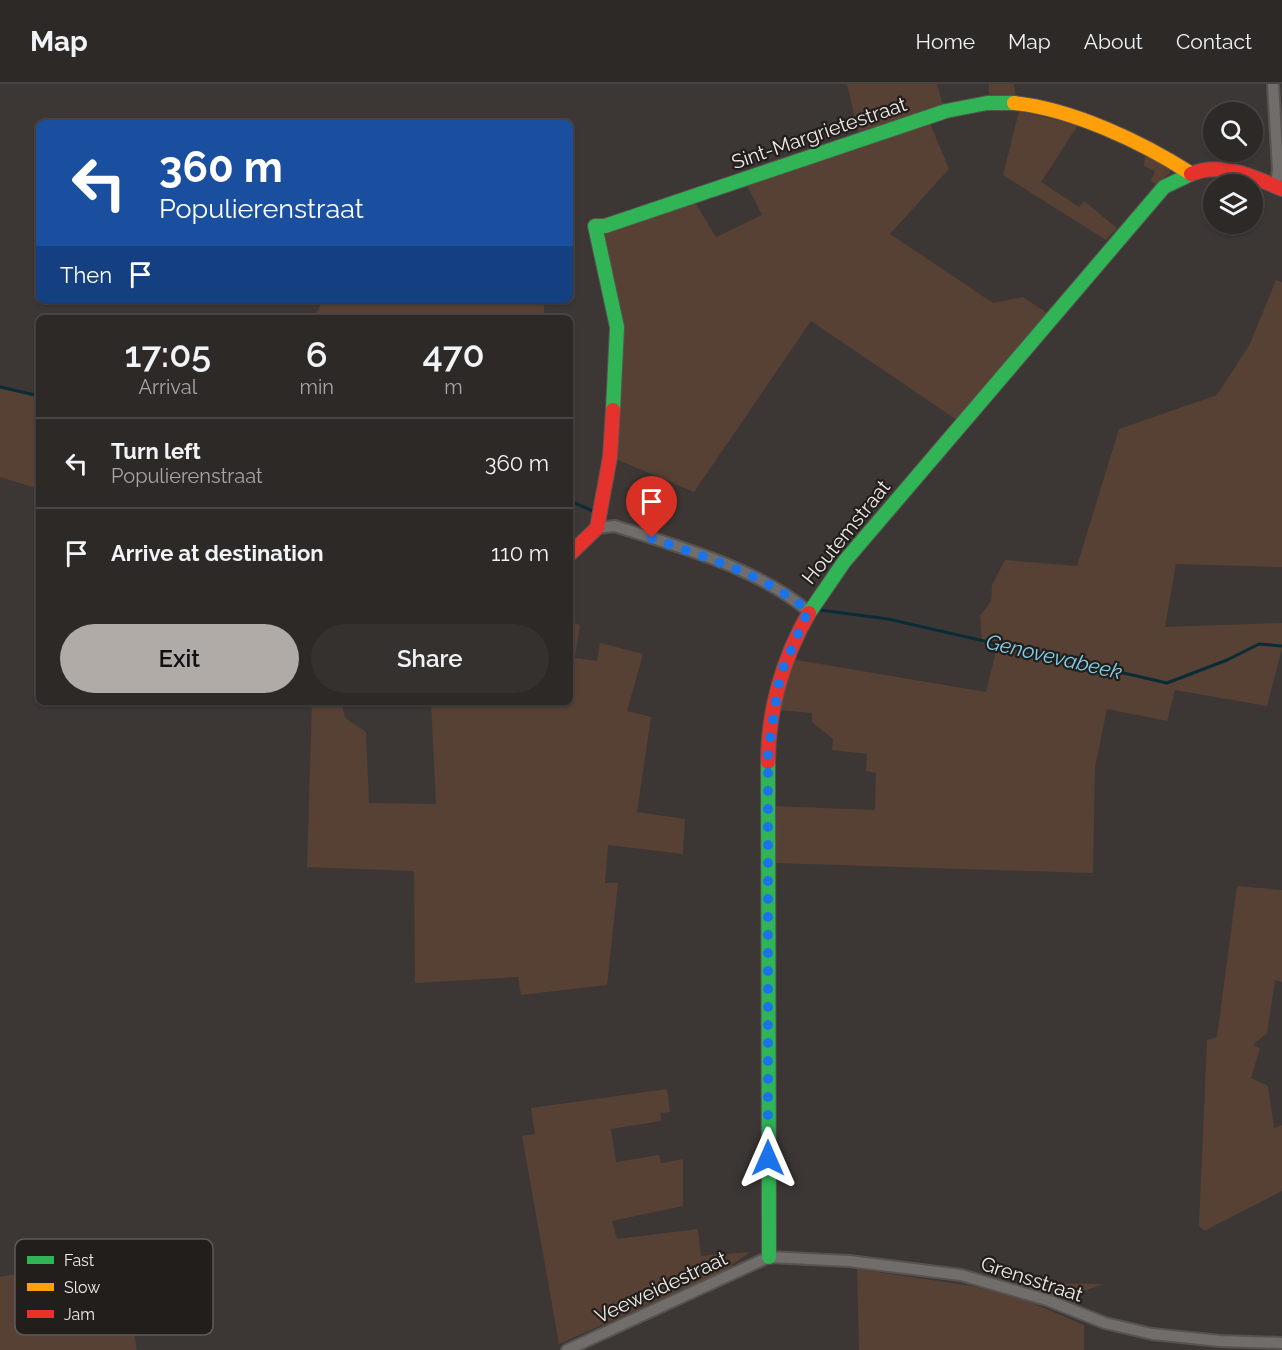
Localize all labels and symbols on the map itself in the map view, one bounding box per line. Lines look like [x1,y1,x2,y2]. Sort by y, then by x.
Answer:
street label: Sint-Margrietestraat [728,92,910,174]
street label: Houtemstraat [797,475,895,589]
pin [626,476,677,538]
water label: Genovevabeek [984,629,1125,684]
position arrow [736,1126,800,1190]
legend [15,1239,213,1335]
street label: Veeweidestraat [591,1246,731,1328]
text: Fast [64,1251,95,1270]
street label: Grensstraat [978,1251,1086,1307]
text: Slow [64,1278,100,1297]
text: Jam [64,1305,95,1324]

